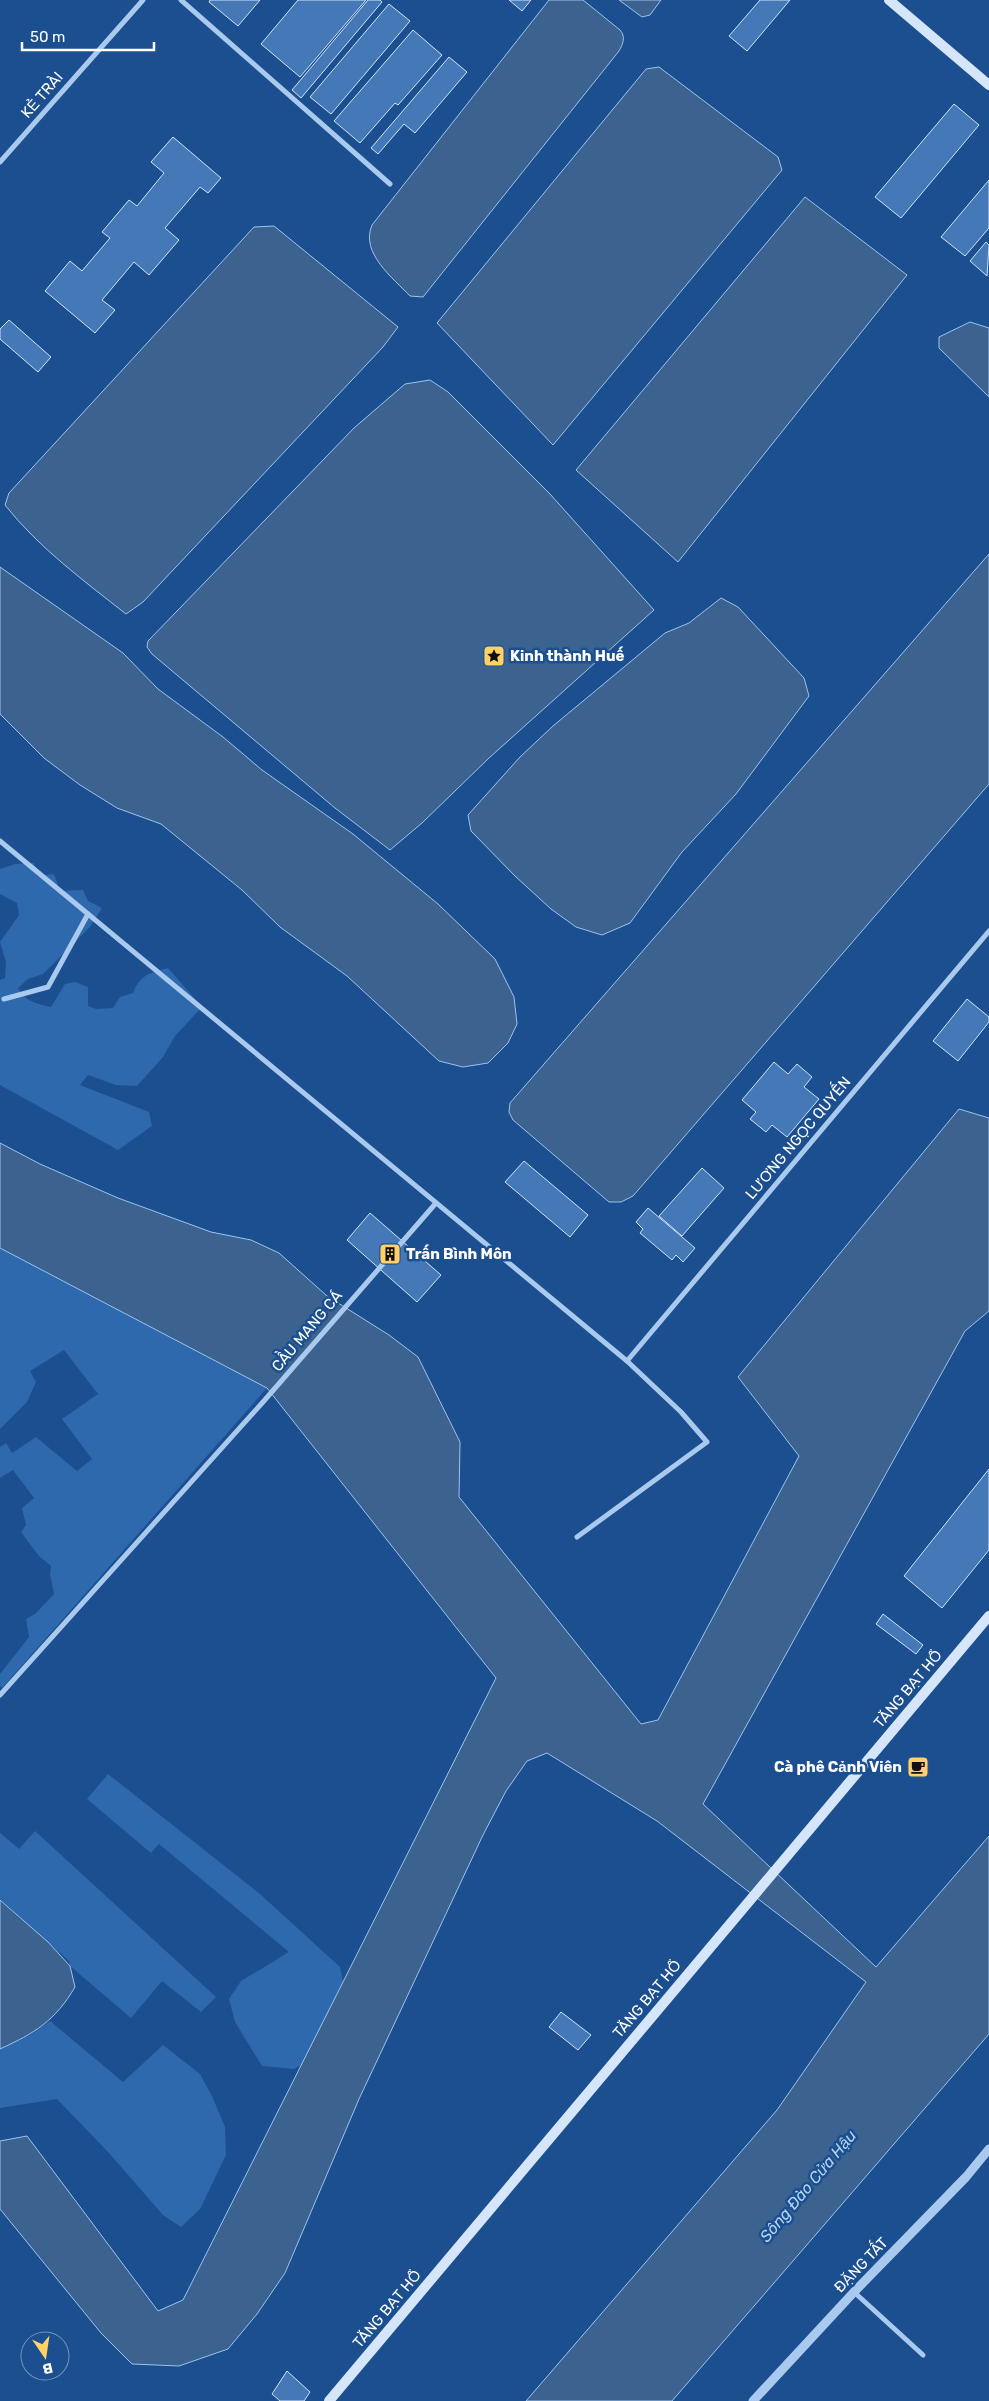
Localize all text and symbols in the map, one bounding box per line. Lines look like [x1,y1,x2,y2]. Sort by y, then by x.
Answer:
scale bar [22,20,155,52]
text: 50 m [30,28,65,46]
street label: KẺ TRÀI [17,68,67,122]
place icon: Kinh thành Huế [482,644,506,668]
place label: Kinh thành Huế [510,646,625,665]
street label: LƯƠNG NGỌC QUYẾN [740,1072,854,1203]
building icon: Trấn Bình Môn [378,1242,402,1266]
place label: Trấn Bình Môn [406,1244,512,1263]
street label: CẦU MANG CÁ [267,1286,346,1375]
street label: TĂNG BẠT HỔ [870,1646,946,1732]
cafe icon: Cà phê Cảnh Viên [906,1755,930,1779]
place label: Cà phê Cảnh Viên [774,1758,902,1776]
street label: TĂNG BẠT HỔ [609,1956,685,2042]
water label: Sông Đào Cửa Hậu [756,2126,861,2246]
street label: ĐẶNG TẤT [829,2232,892,2296]
street label: TĂNG BẠT HỔ [349,2266,425,2352]
north arrow [20,2331,70,2381]
text: B [41,2359,55,2378]

